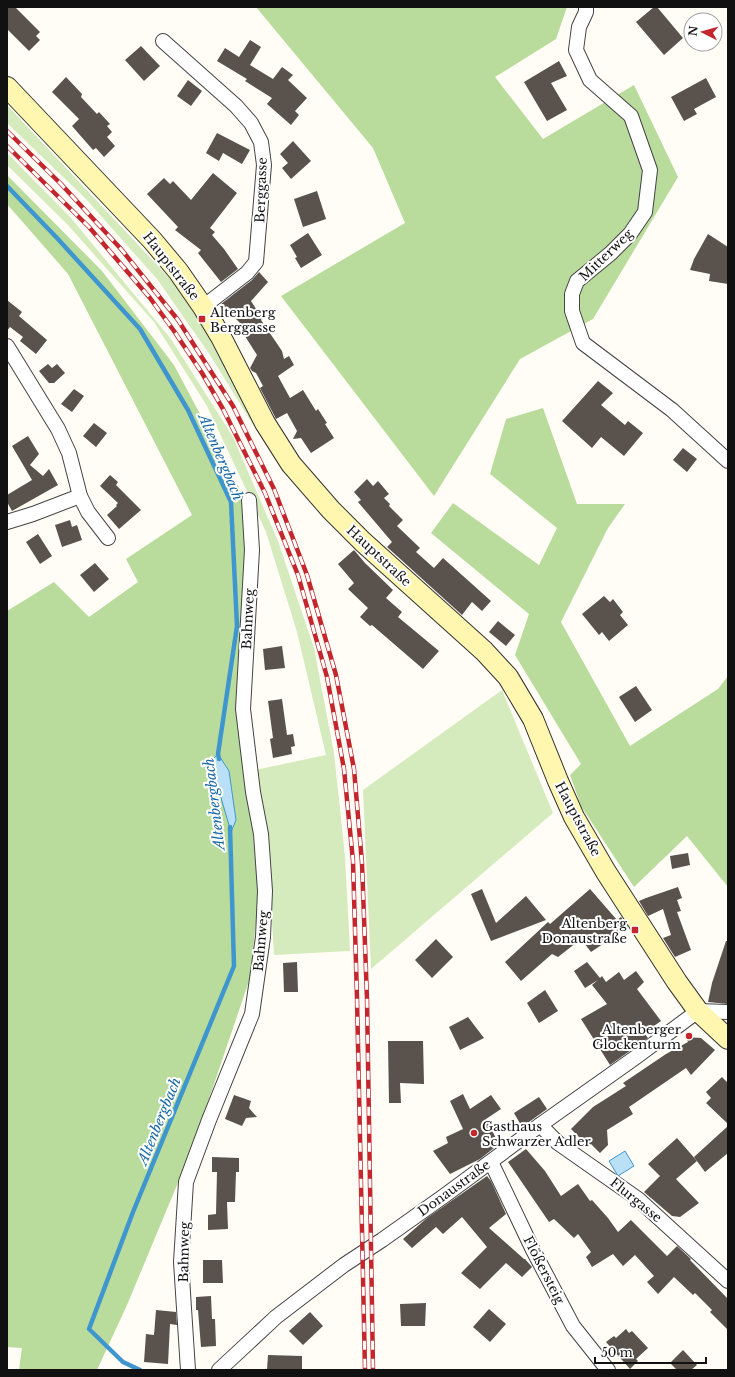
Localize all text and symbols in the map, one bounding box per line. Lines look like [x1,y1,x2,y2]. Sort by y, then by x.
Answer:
north arrow [683,12,723,52]
text: N [686,24,701,37]
street label: Berggasse [251,157,271,223]
street label: Mitterweg [576,225,637,285]
street label: Hauptstraße [139,228,203,304]
place label: Altenberg Berggasse [209,304,276,336]
marker: Altenberg Berggasse [197,314,207,324]
water label: Altenbergbach [194,409,247,503]
street label: Hauptstraße [343,522,415,590]
street label: Bahnweg [238,588,258,650]
water label: Altenbergbach [199,757,229,853]
street label: Hauptstraße [551,779,605,859]
street label: Bahnweg [250,910,272,972]
place label: Altenberg Donaustraße [542,915,627,947]
marker: Altenberg Donaustraße [630,925,640,935]
place label: Altenberger Glockenturm [592,1021,682,1053]
marker: Altenberger Glockenturm [684,1031,694,1041]
water label: Altenbergbach [133,1075,185,1169]
place label: Gasthaus Schwarzer Adler [482,1118,591,1150]
marker: Gasthaus Schwarzer Adler [469,1128,479,1138]
street label: Donaustraße [414,1156,494,1220]
street label: Flurgasse [607,1174,665,1226]
street label: Bahnweg [175,1221,193,1283]
street label: Flößersteig [520,1233,569,1307]
scale bar [595,1339,706,1365]
text: 50 m [601,1345,633,1360]

